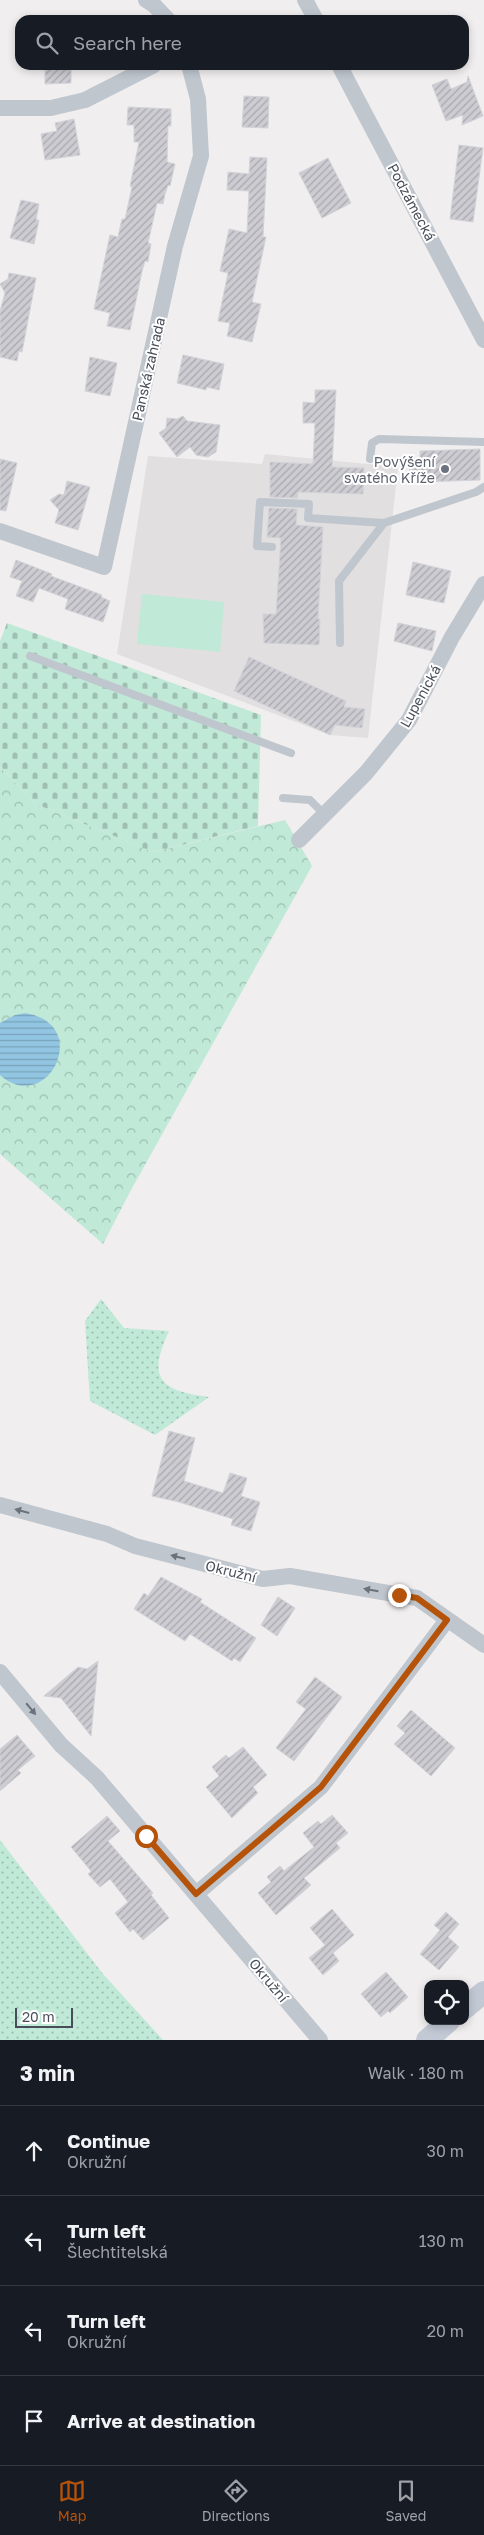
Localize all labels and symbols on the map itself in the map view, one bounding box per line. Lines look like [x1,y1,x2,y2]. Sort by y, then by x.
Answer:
street label: Podzámecká [385,161,439,243]
street label: Panská zahrada [128,316,168,422]
place label: Povýšení svatého Kříže [344,453,436,486]
marker: Povýšení svatého Kříže [439,463,451,475]
street label: Lupenická [396,662,444,730]
one-way arrow [15,1507,30,1515]
one-way arrow [170,1553,185,1561]
street label: Okružní [204,1556,259,1586]
route end [388,1584,411,1607]
one-way arrow [363,1586,379,1594]
one-way arrow [26,1703,37,1716]
route start [135,1825,158,1848]
street label: Okružní [246,1955,293,2006]
scale bar [15,2005,72,2028]

